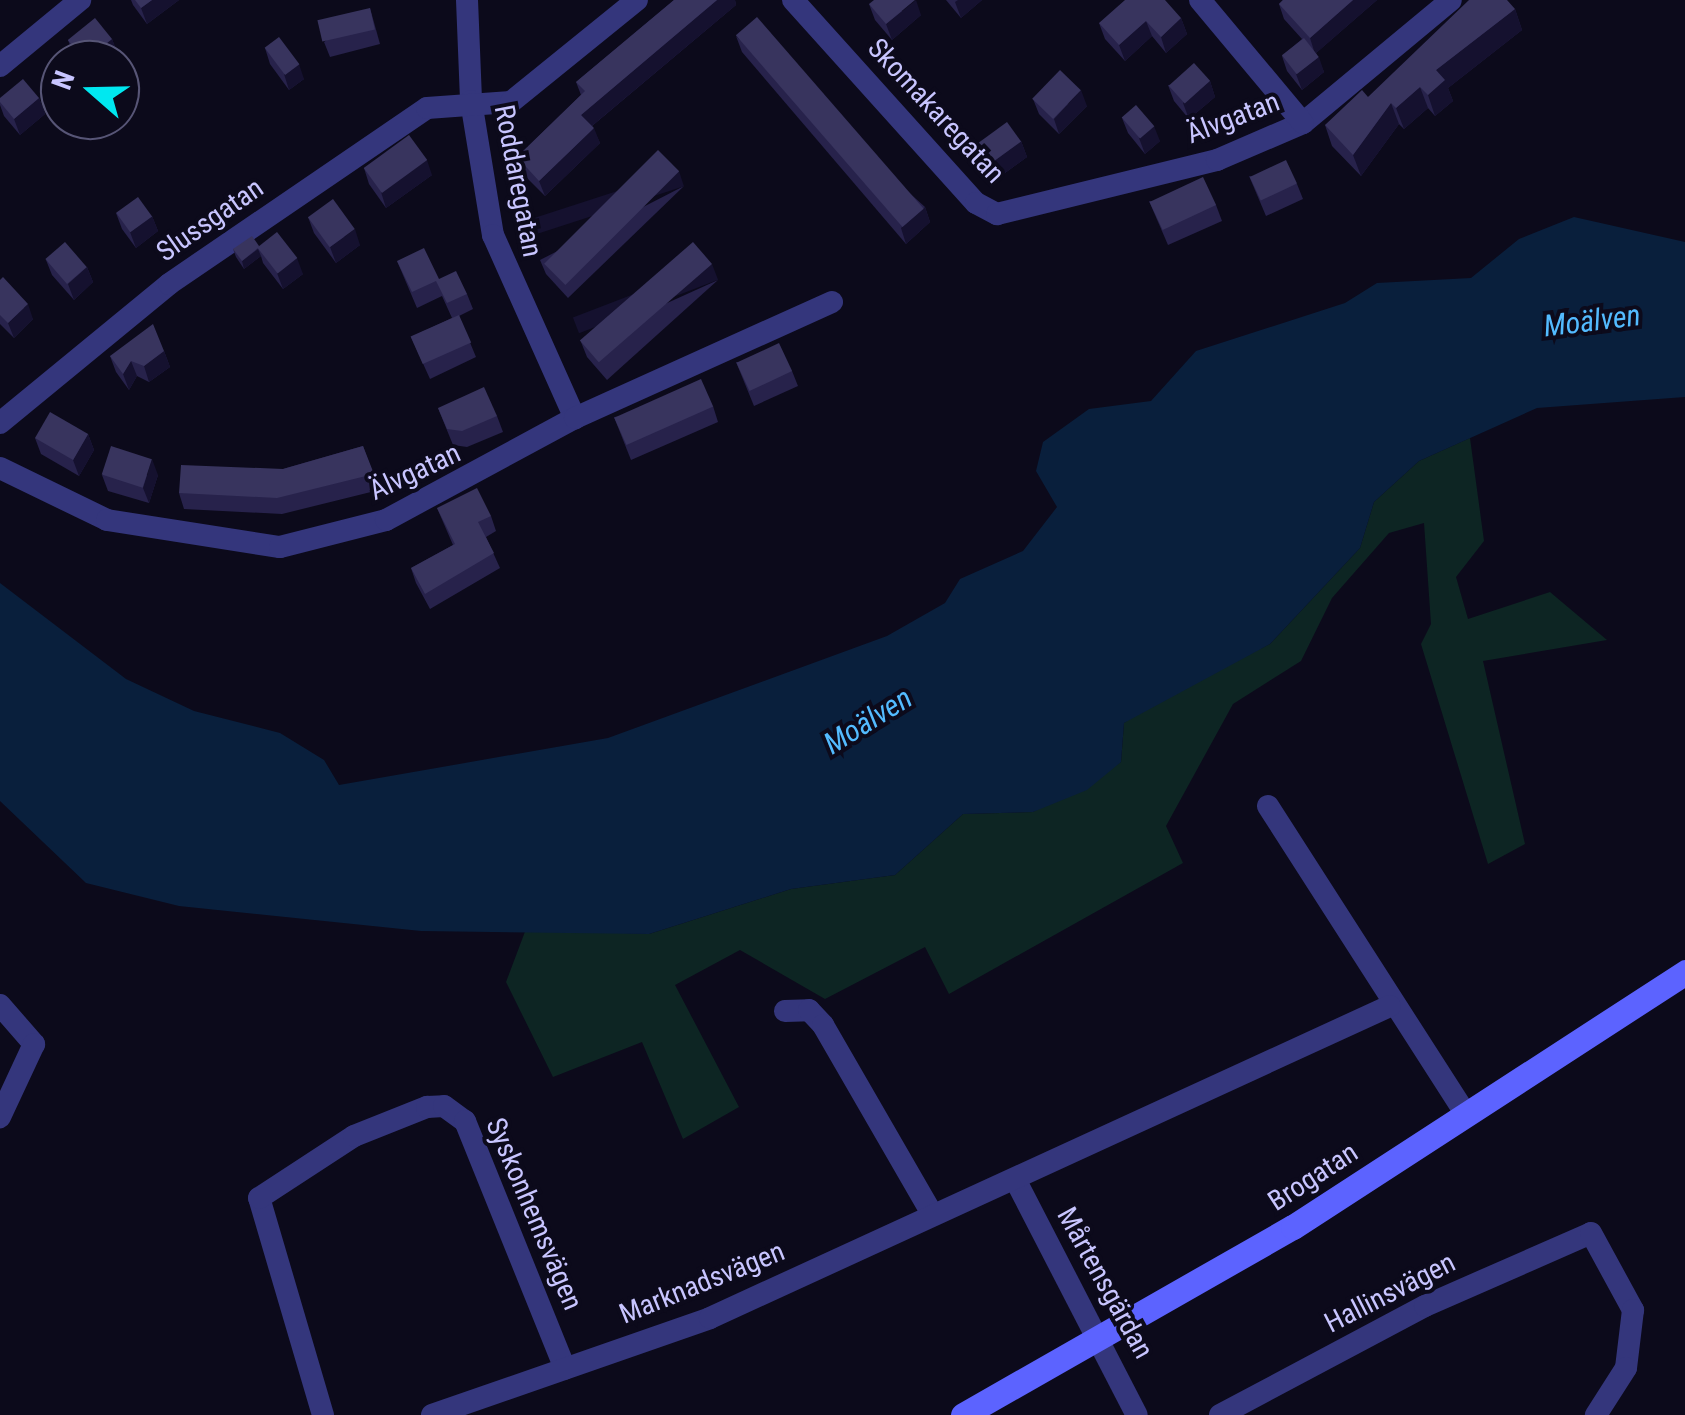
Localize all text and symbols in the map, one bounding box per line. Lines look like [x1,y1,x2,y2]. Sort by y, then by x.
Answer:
street label: Skomakaregatan [860,32,1012,190]
north arrow [40,40,140,140]
text: N [45,67,82,94]
street label: Älvgatan [1182,85,1284,151]
street label: Roddaregatan [487,102,549,260]
street label: Slussgatan [150,171,270,269]
water label: Moälven [1542,297,1642,345]
street label: Älvgatan [364,436,466,508]
water label: Moälven [817,680,919,762]
street label: Syskonhemsvägen [478,1113,590,1315]
street label: Brogatan [1262,1136,1364,1218]
street label: Mårtensgärdan [1050,1201,1160,1365]
street label: Marknadsvägen [615,1235,789,1331]
street label: Hallinsvägen [1319,1246,1461,1340]

